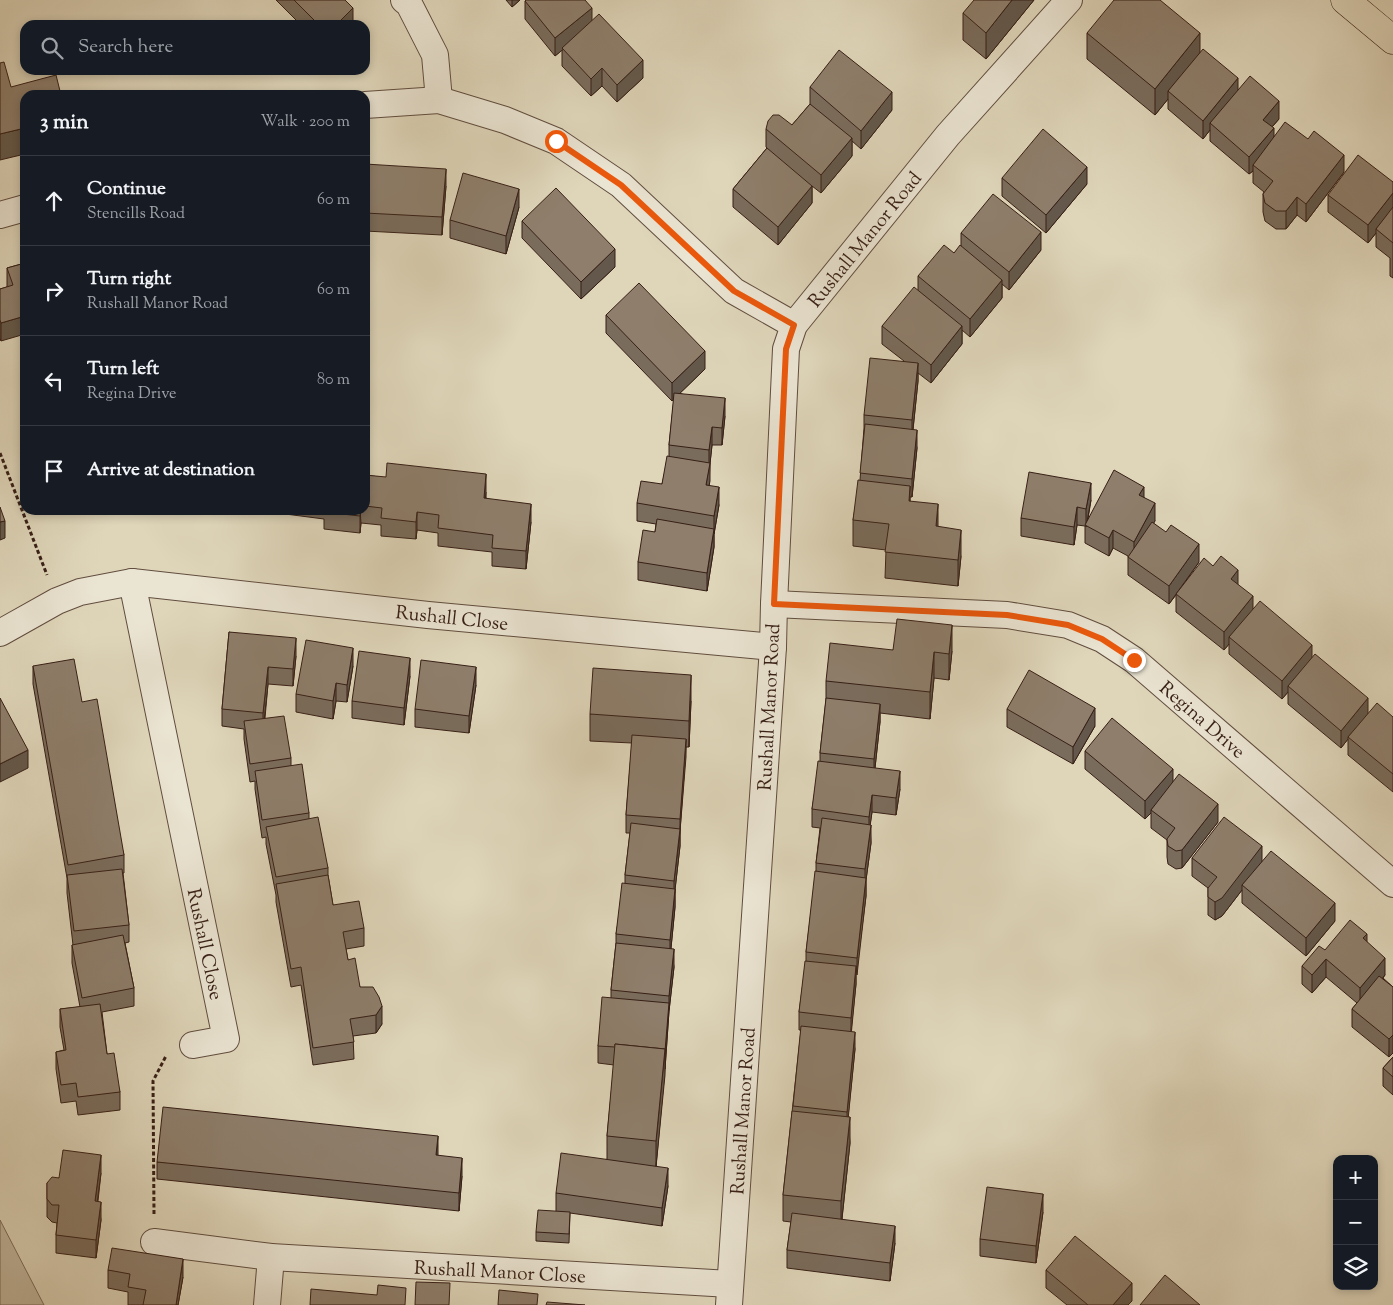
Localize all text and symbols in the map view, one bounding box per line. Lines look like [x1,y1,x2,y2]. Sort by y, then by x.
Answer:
search box [20,20,370,75]
icon: search [38,34,66,62]
text: Search here [78,34,173,61]
text: 3 min [40,108,89,138]
text: Walk · 200 m [261,111,350,134]
route start [545,130,568,153]
street label: Rushall Manor Road [803,167,929,314]
text: Continue [87,176,166,203]
icon: ahead [40,187,68,215]
text: 60 m [317,189,350,212]
text: Stencills Road [87,203,185,226]
text: Turn right [87,266,171,293]
icon: right [40,277,68,305]
text: 60 m [317,279,350,302]
text: Rushall Manor Road [87,293,228,316]
text: Turn left [87,356,159,383]
icon: left [40,367,68,395]
text: 80 m [317,369,350,392]
text: Regina Drive [87,383,177,406]
icon: arrive [40,457,68,485]
text: Arrive at destination [87,457,255,484]
street label: Rushall Close [394,600,510,639]
street label: Rushall Manor Road [753,622,788,792]
route end [1123,649,1146,672]
street label: Regina Drive [1152,676,1250,766]
street label: Rushall Close [179,886,229,1003]
street label: Rushall Manor Road [725,1026,764,1196]
map controls [1333,1155,1378,1290]
button: + [1333,1155,1378,1200]
button: − [1333,1200,1378,1245]
button: layers [1333,1245,1378,1290]
street label: Rushall Manor Close [413,1256,587,1291]

